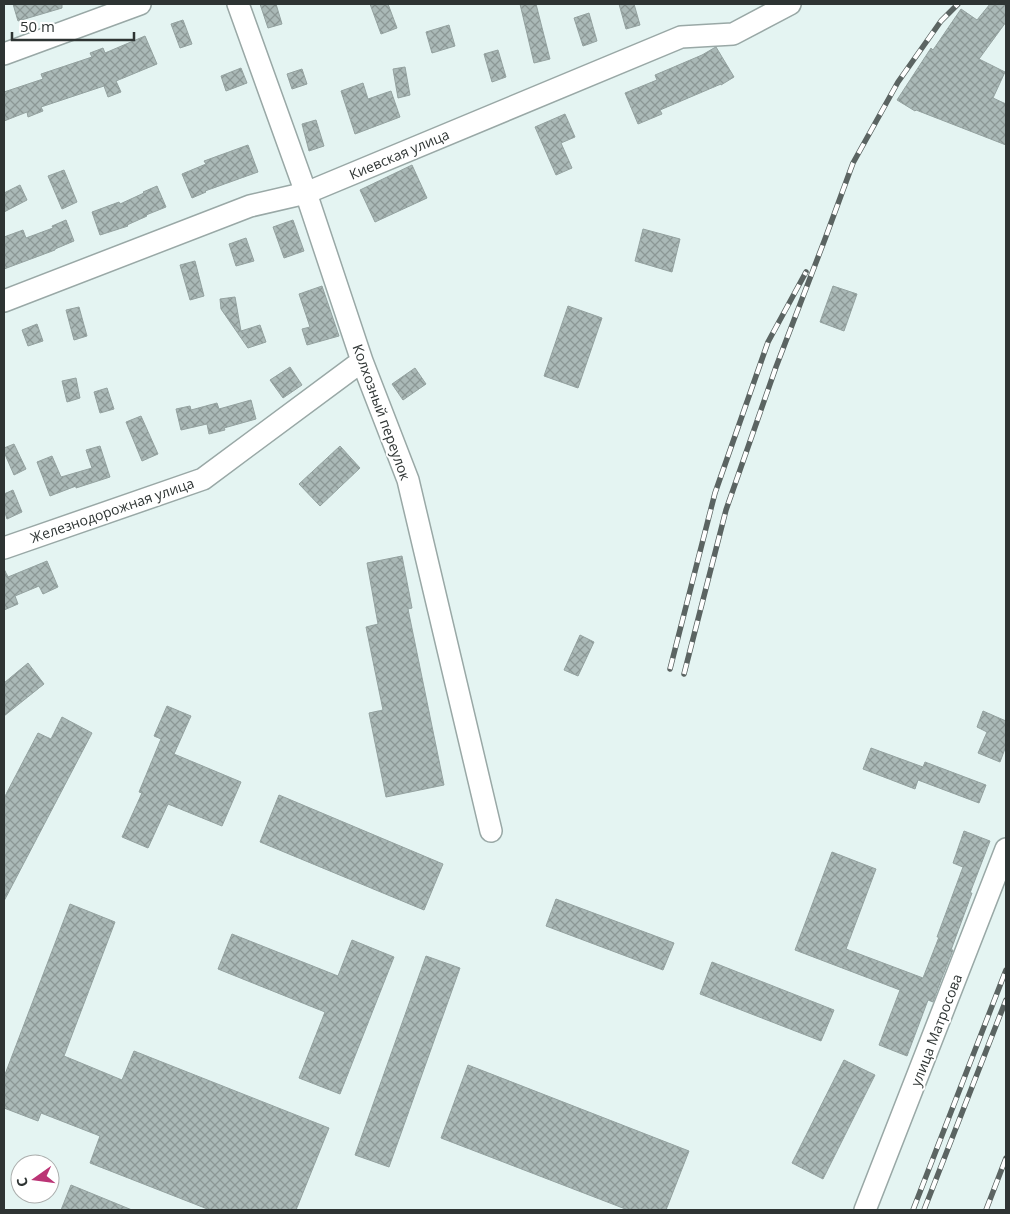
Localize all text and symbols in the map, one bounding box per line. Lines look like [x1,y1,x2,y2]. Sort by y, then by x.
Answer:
scale bar [12,10,135,42]
text: 50 m [20,16,55,36]
street label: Киевская улица [346,124,452,184]
street label: Колхозный переулок [349,341,416,483]
street label: Железнодорожная улица [28,473,196,547]
street label: улица Матросова [906,971,966,1089]
north arrow [10,1154,60,1204]
text: С [12,1176,32,1189]

